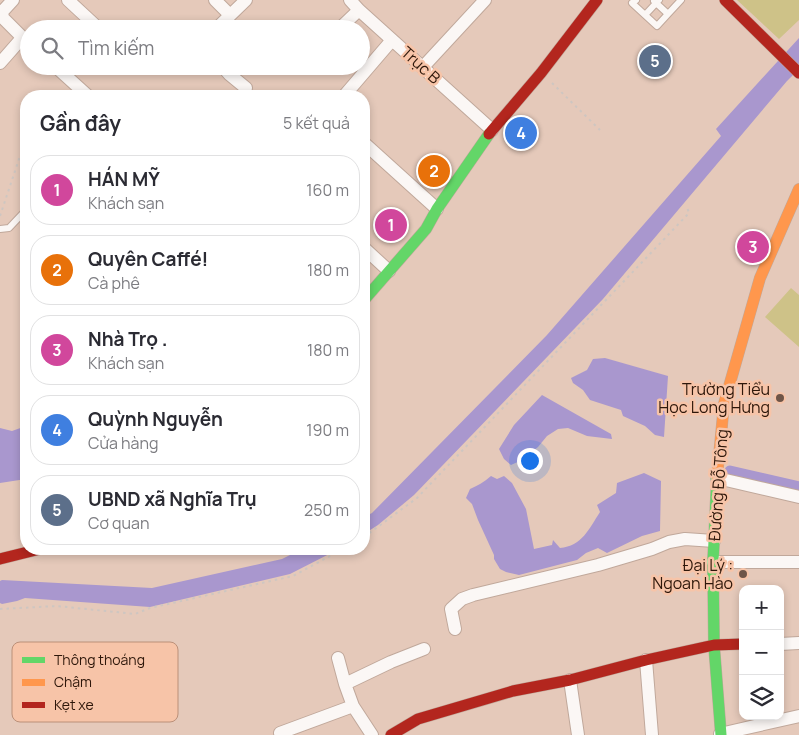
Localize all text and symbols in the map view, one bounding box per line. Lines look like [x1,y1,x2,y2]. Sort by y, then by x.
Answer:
search box [20,20,370,75]
icon: search [38,34,66,62]
text: Tìm kiếm [78,35,154,61]
street label: Trục B [397,41,446,89]
pin: 5 [639,42,671,80]
text: Gần đây [40,109,121,137]
text: 5 kết quả [283,112,350,134]
pin: 4 [505,114,537,152]
pin: 2 [418,152,450,190]
text: HÁN MỸ [88,166,160,192]
text: 1 [53,179,61,201]
text: 160 m [306,179,349,201]
text: Khách sạn [88,192,164,214]
pin: 1 [375,206,407,244]
pin: 3 [737,228,769,266]
text: Quyên Caffé! [88,246,208,272]
text: 2 [52,259,62,281]
text: 180 m [307,259,349,281]
text: Cà phê [88,272,140,294]
text: Nhà Trọ . [88,326,168,352]
text: 3 [52,339,62,361]
text: 180 m [307,339,349,361]
text: Khách sạn [88,352,164,374]
place label: Trường Tiểu Học Long Hưng [658,378,770,418]
marker: Trường Tiểu Học Long Hưng [774,392,786,404]
text: Quỳnh Nguyễn [88,406,223,432]
text: 4 [52,419,62,441]
text: 190 m [306,419,349,441]
street label: Đường Đỗ Tông [703,428,733,542]
text: Cửa hàng [88,432,158,454]
your location [517,448,543,474]
text: UBND xã Nghĩa Trụ [88,486,257,512]
text: 5 [52,499,62,521]
text: 250 m [304,499,349,521]
text: Cơ quan [88,512,150,534]
place label: Đại Lý : Ngoan Hào [652,554,733,594]
marker: Đại Lý : Ngoan Hào [737,568,749,580]
map controls [739,585,784,720]
button: + [739,585,784,630]
button: − [739,630,784,675]
legend [12,642,178,722]
text: Thông thoáng [54,650,145,669]
text: Chậm [54,672,92,691]
button: layers [739,675,784,720]
text: Kẹt xe [54,695,94,714]

